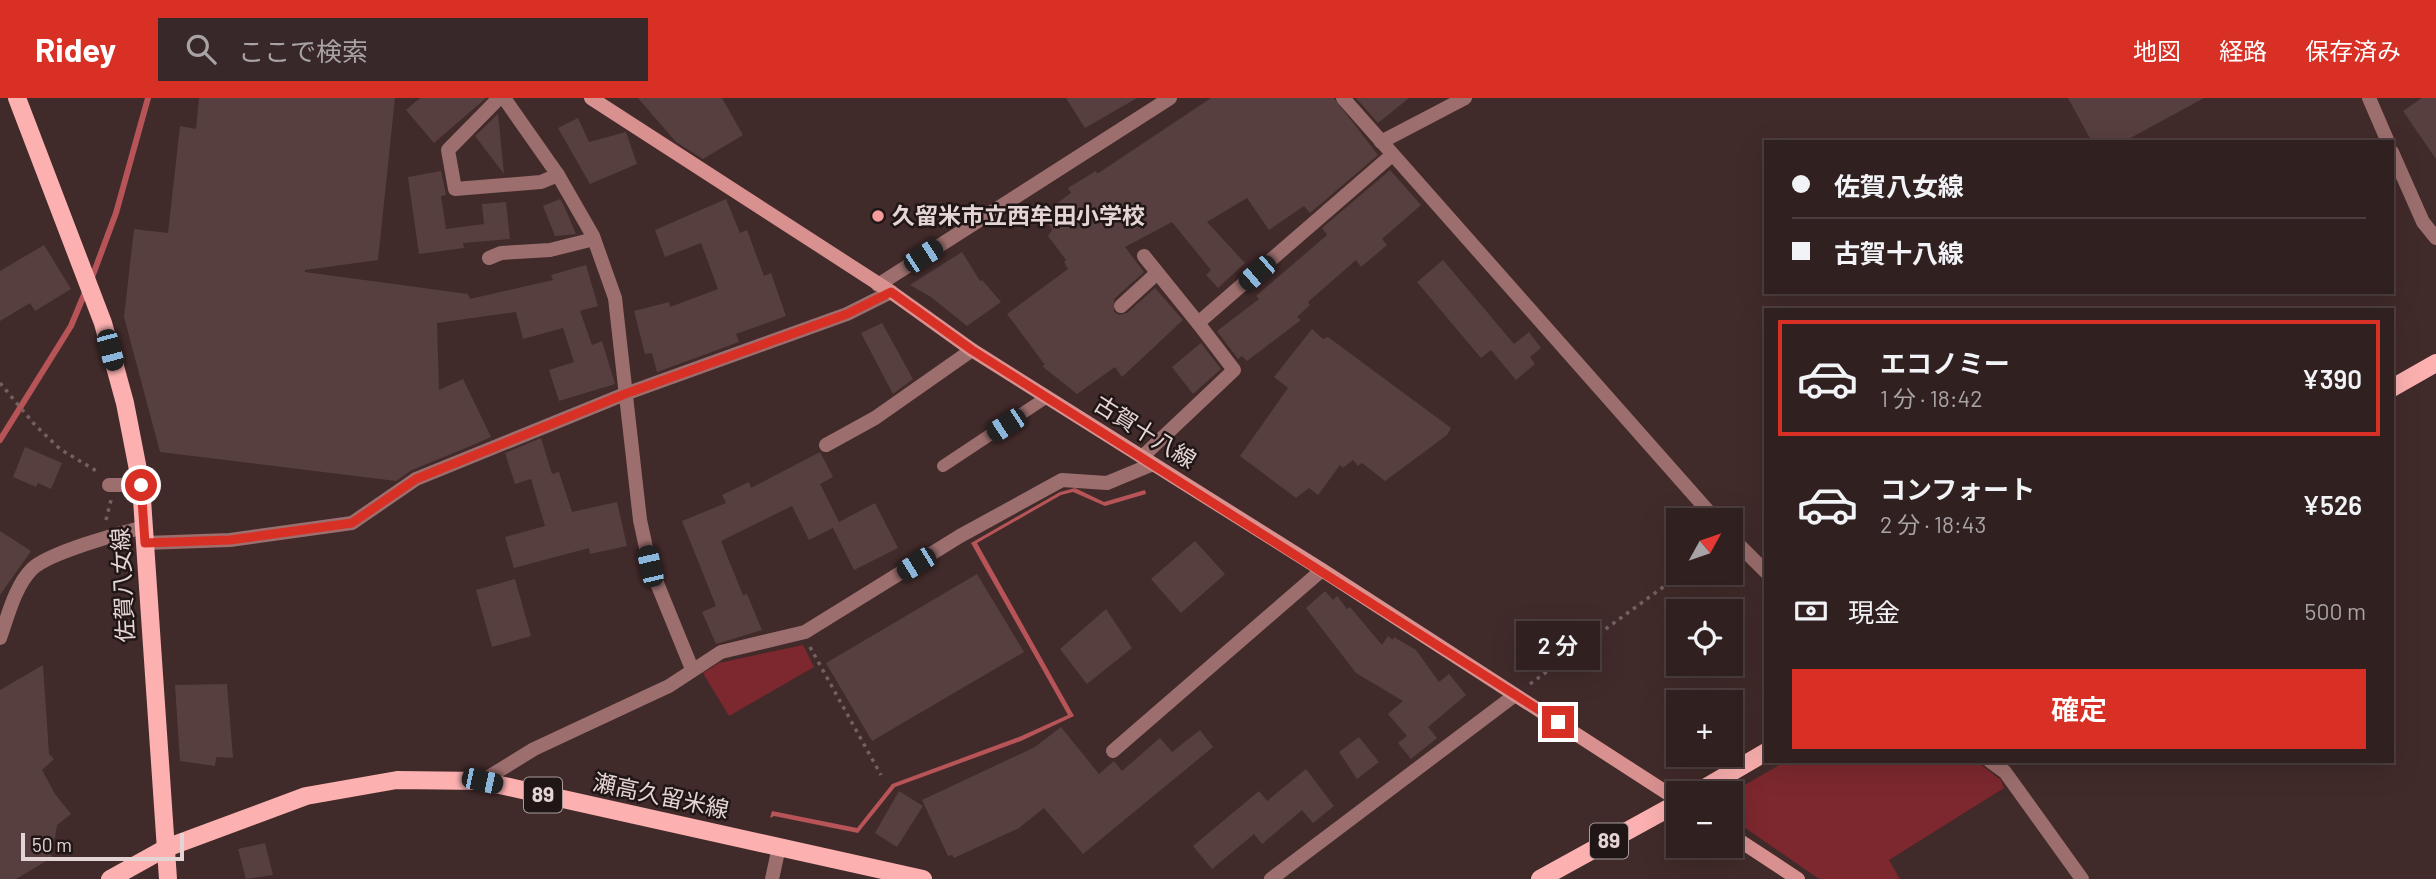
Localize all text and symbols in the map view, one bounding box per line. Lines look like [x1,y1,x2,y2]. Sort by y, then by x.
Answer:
search box [158,18,648,81]
text: Ridey [35,29,116,69]
icon: search [182,30,220,68]
text: ここで検索 [238,35,368,66]
text: 地図 [2133,36,2181,65]
text: 経路 [2219,36,2267,65]
text: 保存済み [2305,36,2401,65]
text: 佐賀八女線 [1834,170,1964,201]
place label: 久留米市立西牟田小学校 [892,201,1145,229]
marker: 久留米市立西牟田小学校 [870,208,886,224]
car [900,236,947,276]
text: 古賀十八線 [1834,237,1964,268]
car [1235,251,1280,295]
car [95,327,126,373]
icon: car [1796,347,1859,410]
text: エコノミー [1880,347,2010,378]
text: ¥390 [2302,363,2362,394]
text: 1 分 · 18:42 [1880,384,1983,412]
street label: 古賀十八線 [1089,389,1202,473]
car [983,405,1030,445]
route start [125,469,157,501]
icon: car [1796,473,1859,536]
text: コンフォート [1880,473,2035,504]
text: ¥526 [2302,489,2362,520]
north arrow [1666,508,1743,584]
map controls [1666,508,1743,858]
text: 2 分 · 18:43 [1880,510,1986,538]
street label: 佐賀八女線 [105,527,139,643]
car [636,543,665,589]
car [893,544,940,584]
icon: cash [1792,592,1830,630]
text: 現金 [1848,596,1900,627]
text: 500 m [2305,597,2366,625]
button: locate [1666,599,1743,676]
callout: 2 分 [1516,620,1600,670]
text: 2 分 [1538,631,1578,659]
button: 確定 [1792,669,2366,749]
button: + [1666,690,1743,767]
route end [1542,706,1574,738]
car [460,766,505,796]
street label: 瀬高久留米線 [591,767,732,823]
road number: 89 [524,778,562,812]
button: − [1666,781,1743,858]
road number: 89 [1590,824,1628,858]
scale bar [21,830,184,862]
text: 50 m [32,833,72,856]

